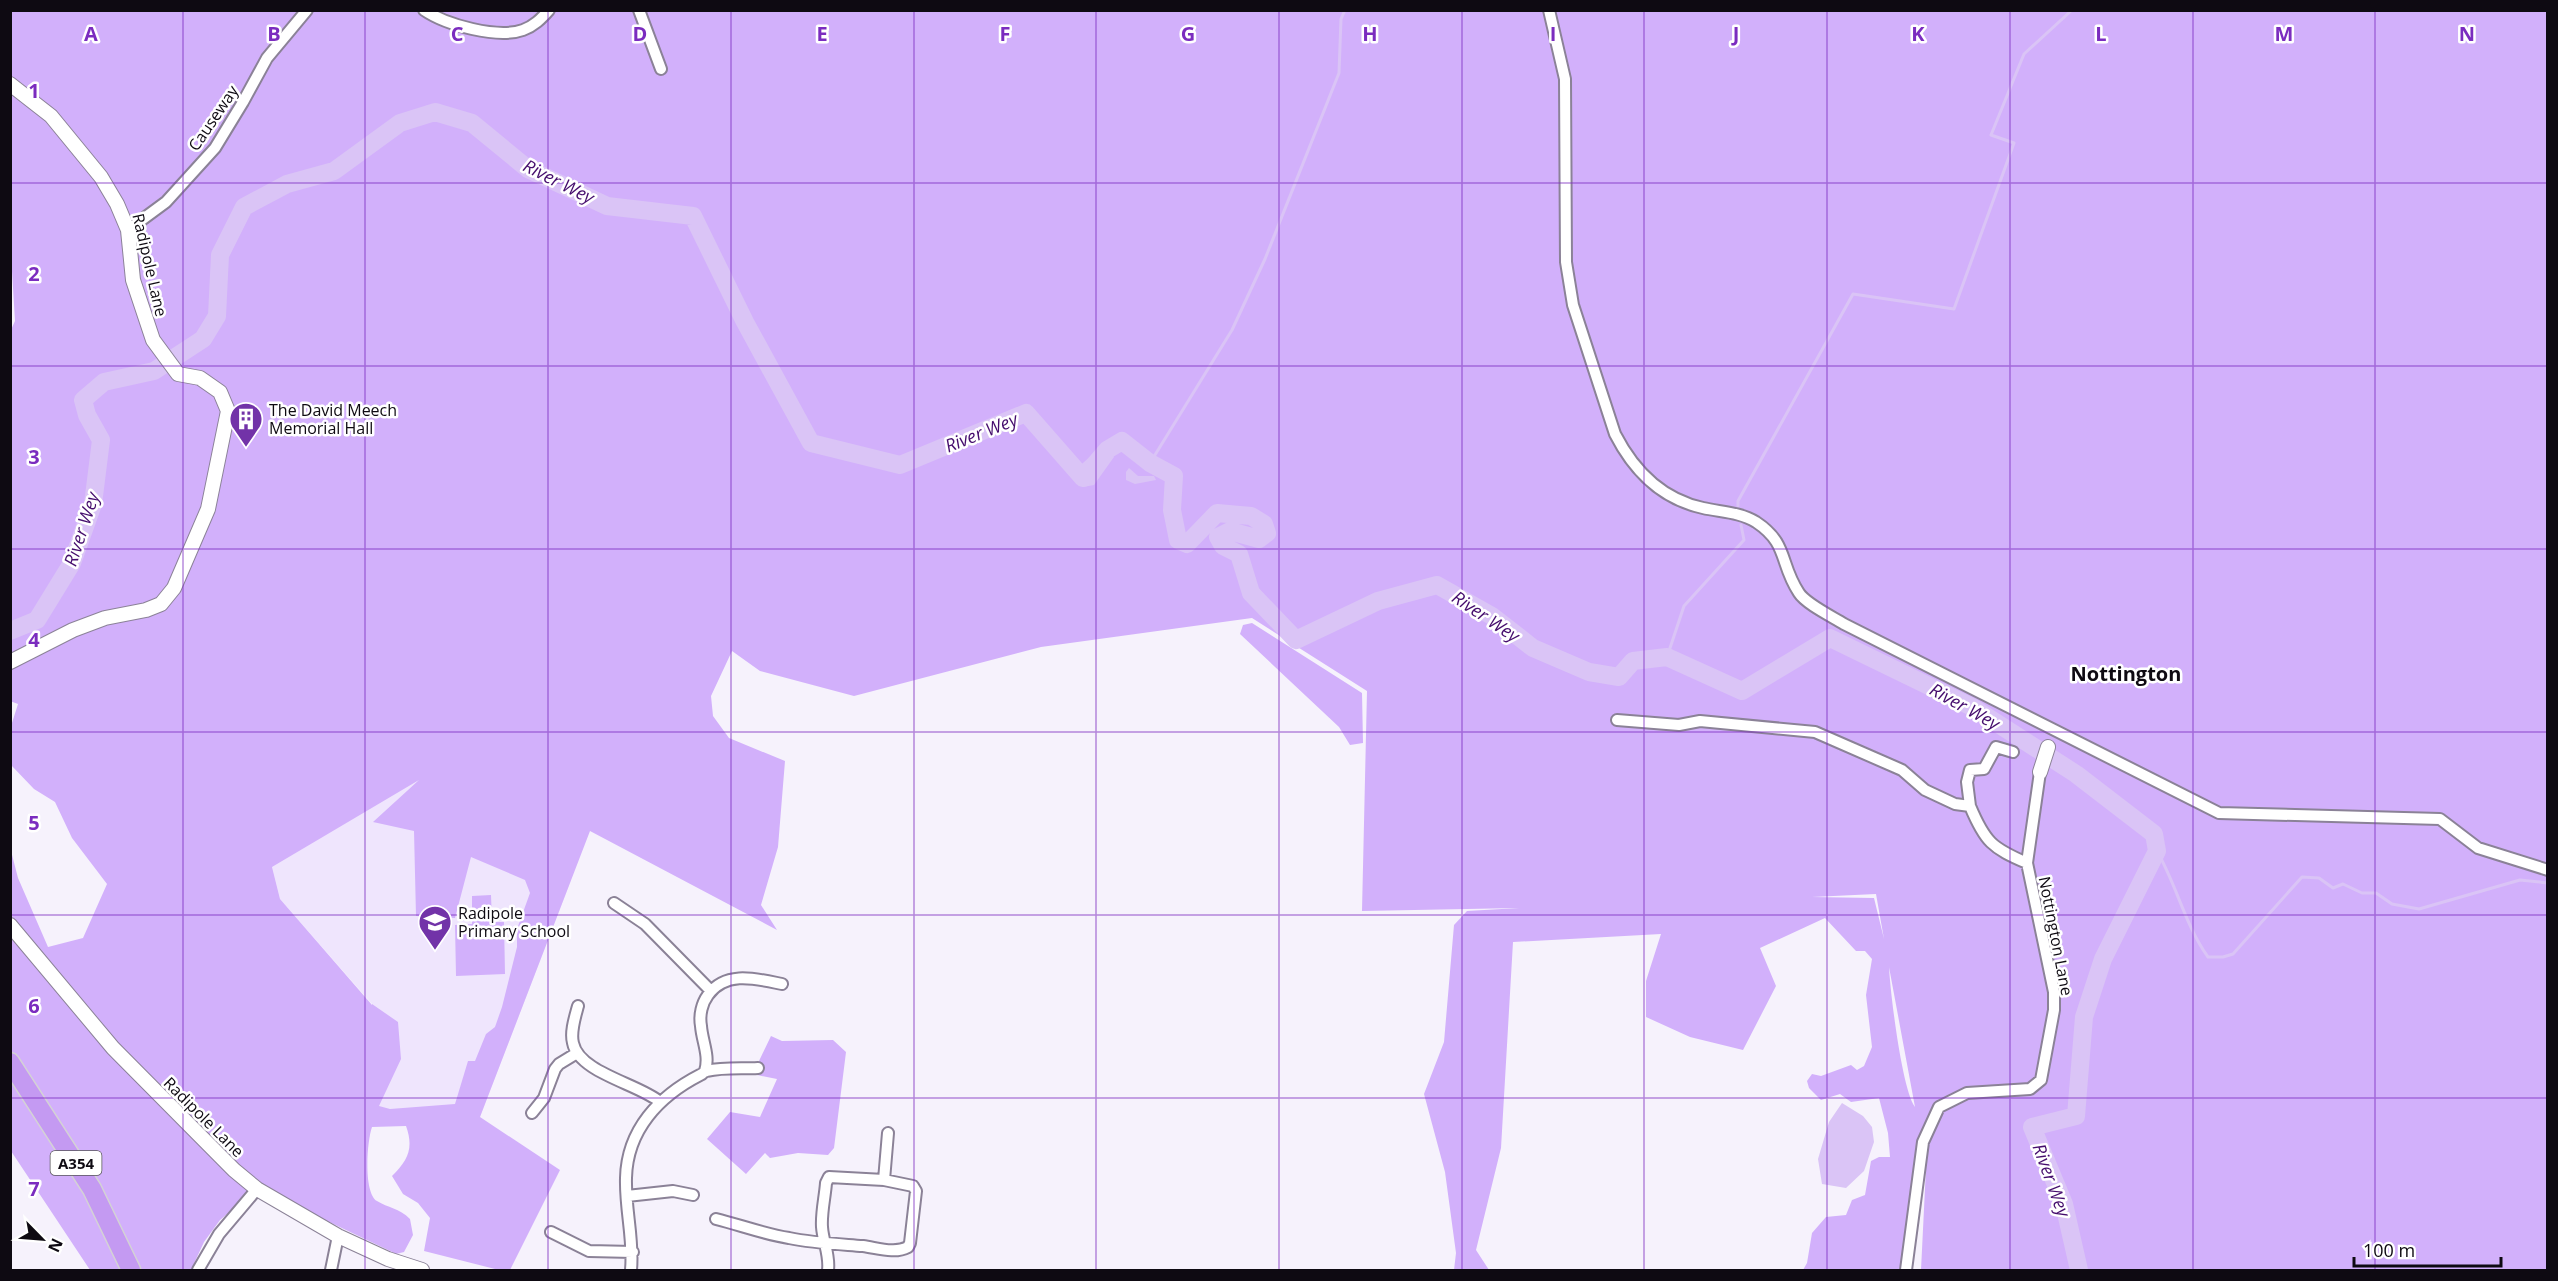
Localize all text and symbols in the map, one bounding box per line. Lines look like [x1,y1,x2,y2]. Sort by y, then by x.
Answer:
text: A [84,20,98,47]
text: B [267,20,281,47]
text: C [451,20,464,47]
text: D [633,20,647,47]
text: E [816,20,828,47]
text: F [1000,20,1010,47]
text: G [1181,20,1195,47]
text: H [1362,20,1378,47]
text: I [1550,20,1556,47]
text: J [1731,20,1739,47]
text: K [1911,20,1925,47]
text: L [2095,20,2107,47]
text: M [2275,20,2293,47]
text: N [2459,20,2475,47]
text: 1 [28,77,40,104]
street label: Causeway [183,80,244,155]
water label: River Wey [519,153,600,210]
street label: Radipole Lane [127,211,173,319]
text: 2 [28,260,40,287]
place label: The David Meech Memorial Hall [269,399,397,439]
building icon: The David Meech Memorial Hall [228,401,264,448]
water label: River Wey [941,406,1023,457]
text: 3 [28,443,40,470]
water label: River Wey [58,487,105,569]
water label: River Wey [1448,585,1526,648]
text: 4 [28,626,40,653]
district label: Nottington [2071,660,2181,687]
water label: River Wey [1926,677,2006,736]
text: 5 [28,809,40,836]
street label: Nottington Lane [2034,875,2078,997]
place label: Radipole Primary School [458,902,570,942]
school or university icon: Radipole Primary School [417,904,453,951]
text: 6 [28,992,40,1019]
street label: Radipole Lane [159,1072,249,1162]
water label: River Wey [2028,1140,2077,1222]
road number: A354 [50,1151,101,1175]
text: 7 [28,1175,40,1202]
north arrow [12,1209,72,1269]
scale bar [2354,1230,2501,1268]
text: N [43,1235,68,1256]
text: 100 m [2363,1238,2415,1262]

